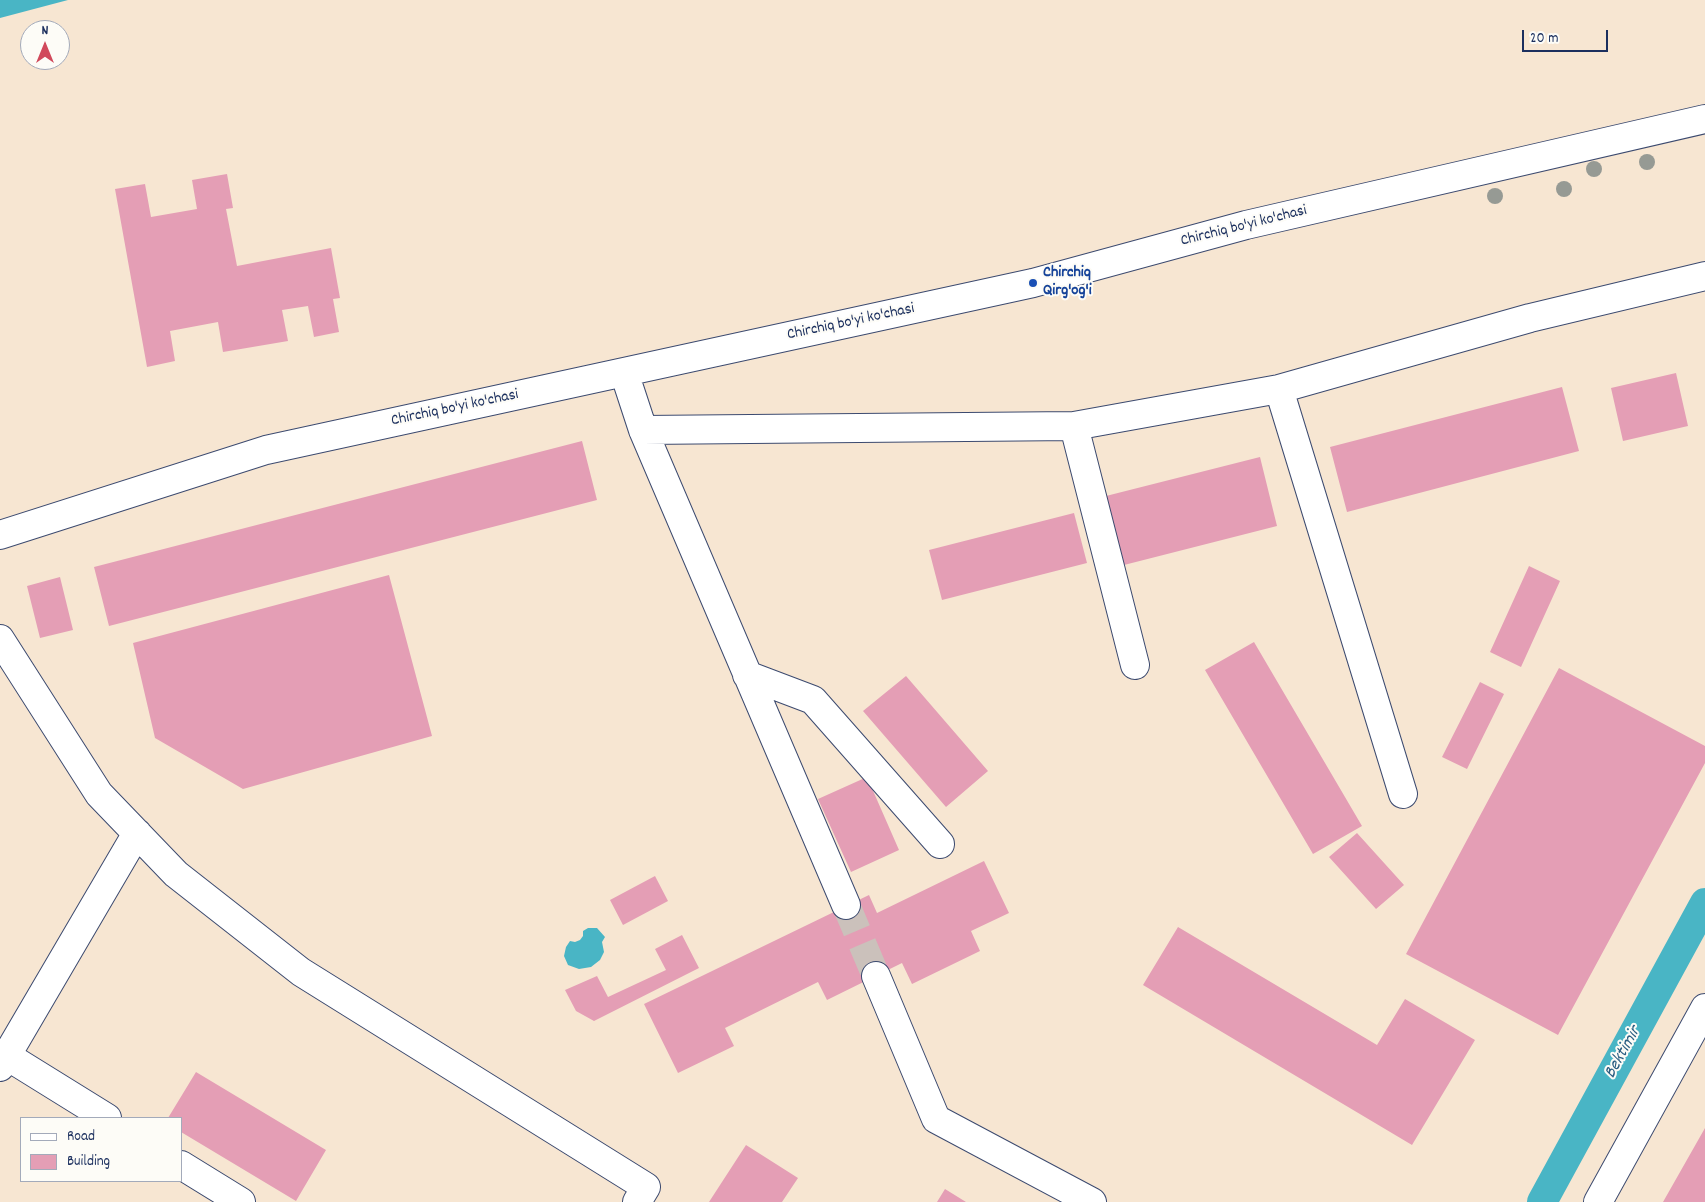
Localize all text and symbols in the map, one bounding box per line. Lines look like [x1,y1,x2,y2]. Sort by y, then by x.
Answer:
north arrow [20,20,70,70]
scale bar [1525,20,1611,52]
text: N [42,21,48,41]
text: 20 m [1530,28,1558,50]
street label: Chirchiq bo'yi ko'chasi [1179,202,1309,252]
place label: Chirchiq Qirg'og'i [1043,264,1092,302]
marker: Chirchiq Qirg'og'i [1027,277,1039,289]
street label: Chirchiq bo'yi ko'chasi [786,300,916,346]
street label: Chirchiq bo'yi ko'chasi [390,386,520,432]
water label: Bektimir [1601,1023,1647,1083]
legend [20,1117,182,1182]
text: Road [67,1126,95,1148]
text: Building [67,1151,110,1173]

